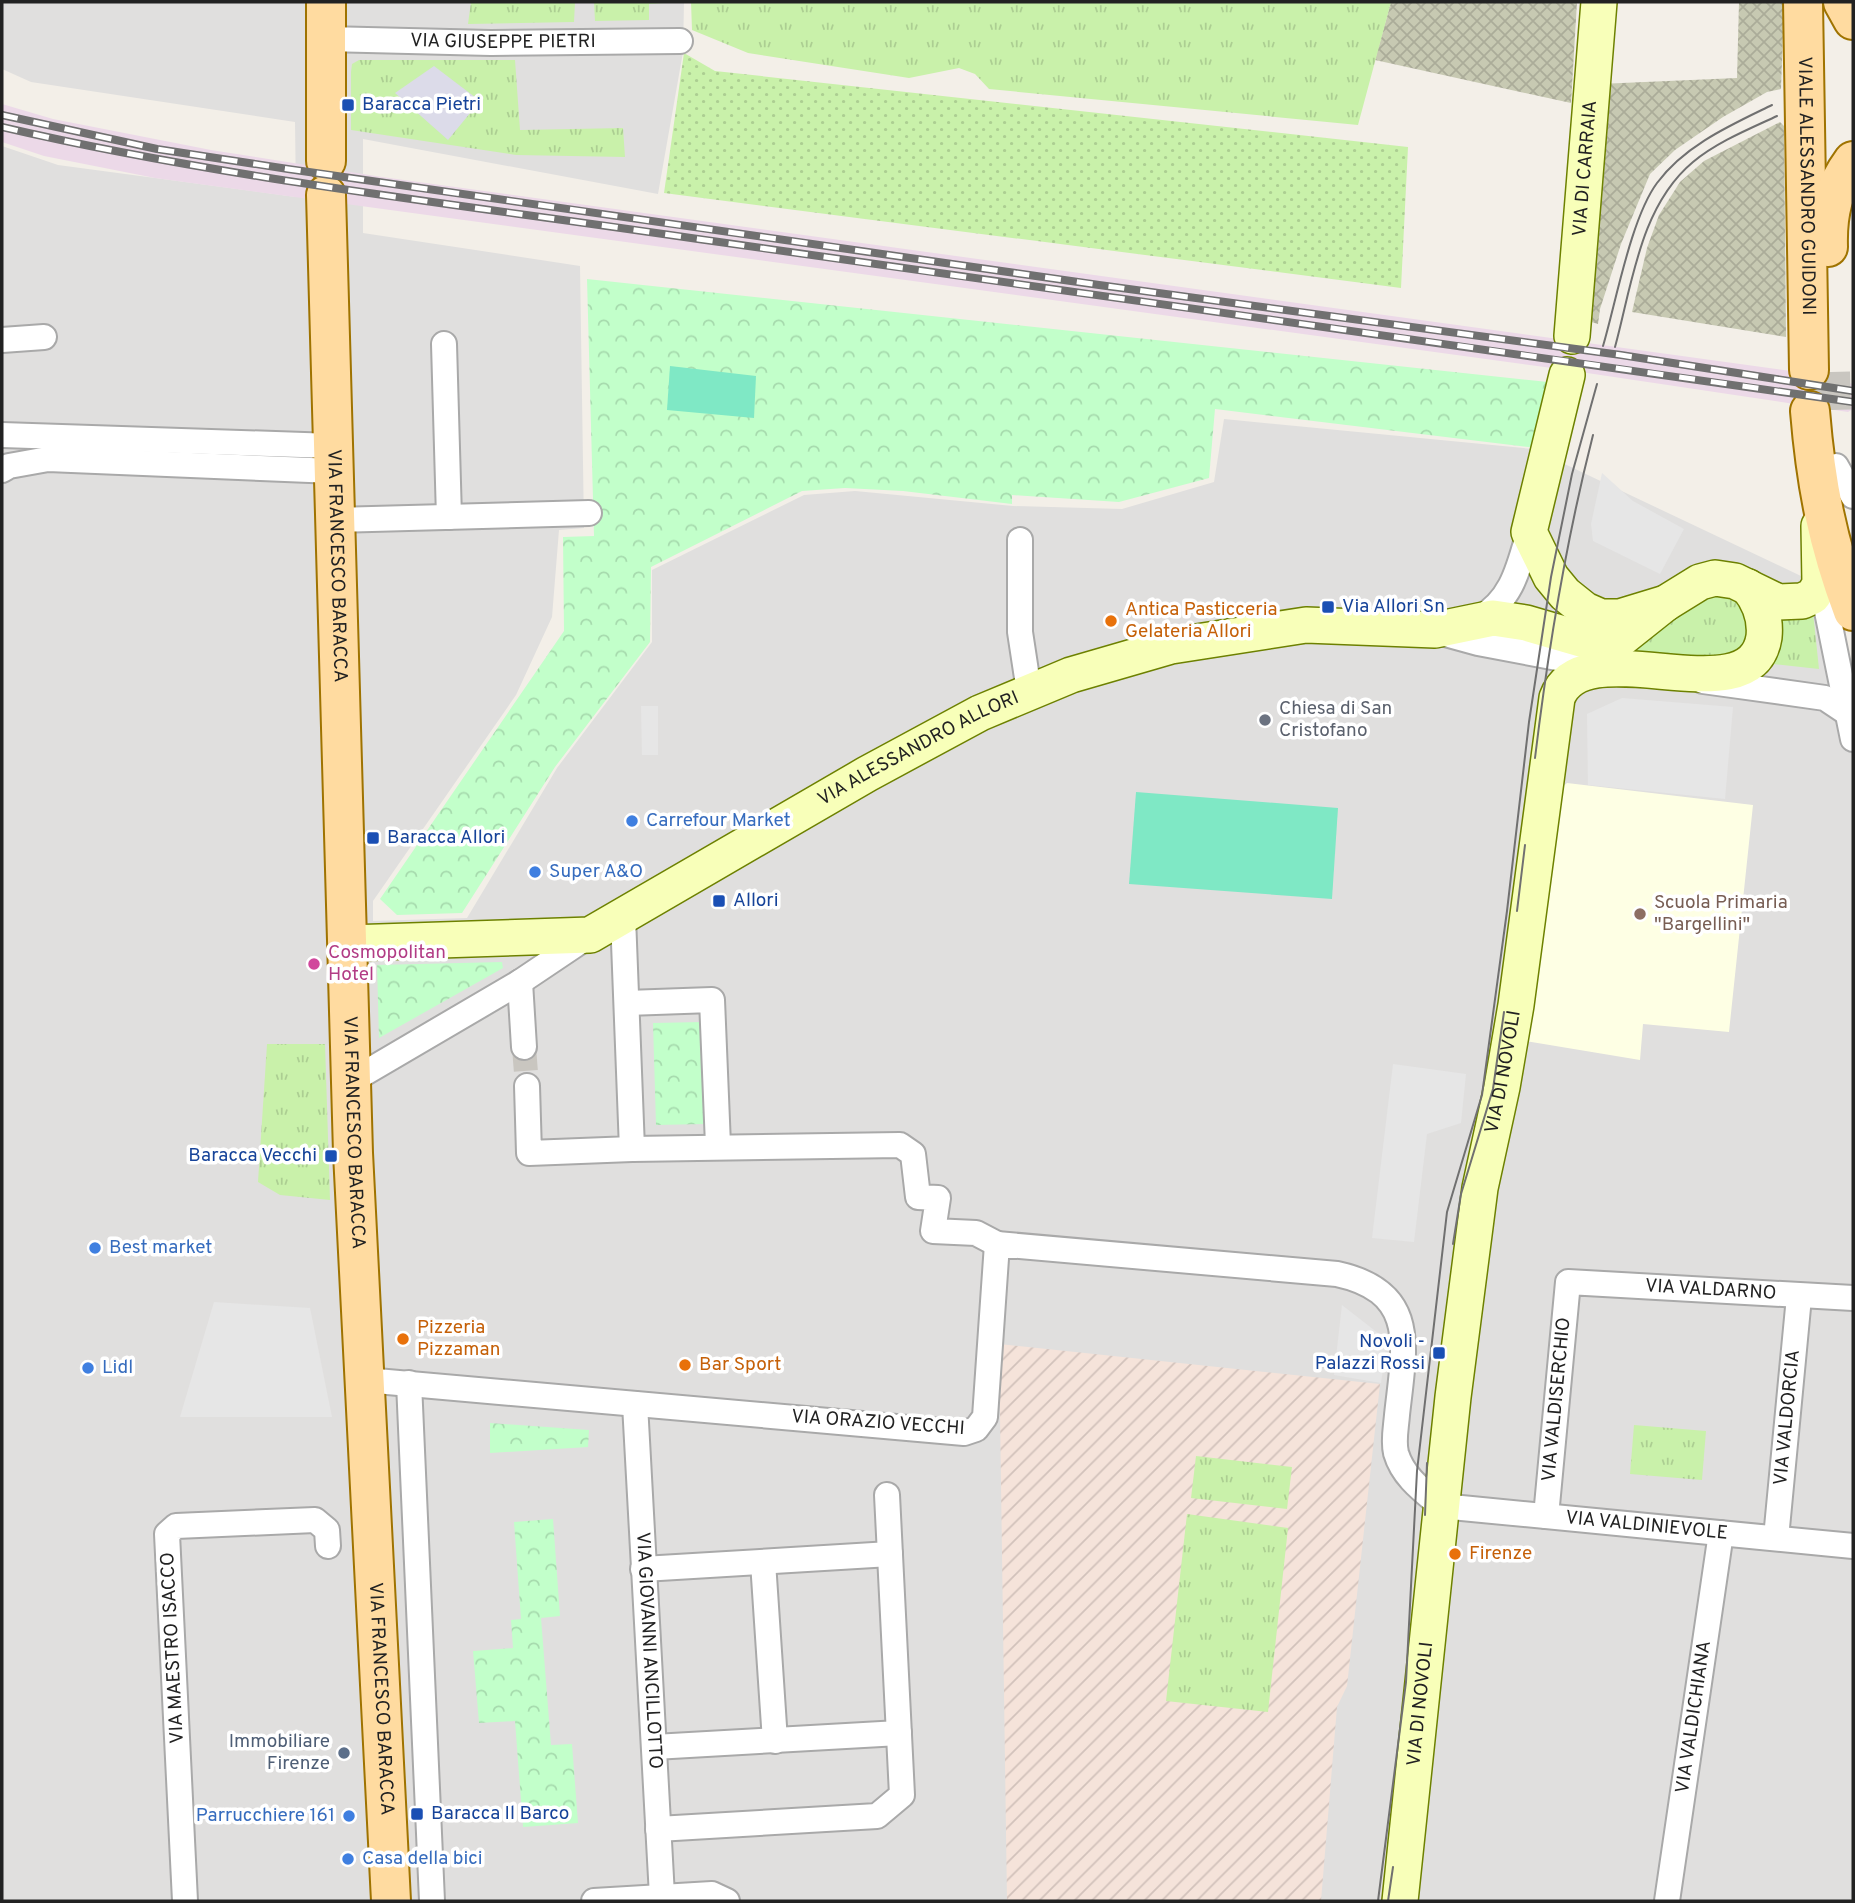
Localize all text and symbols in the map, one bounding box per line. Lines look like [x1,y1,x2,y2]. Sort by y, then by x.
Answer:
street label: VIA GIUSEPPE PIETRI [410,29,596,55]
street label: VIALE ALESSANDRO GUIDONI [1792,56,1820,316]
place label: Baracca Pietri [362,93,481,117]
marker: Baracca Pietri [340,97,356,113]
street label: VIA DI CARRAIA [1568,100,1603,238]
street label: VIA FRANCESCO BARACCA [321,449,352,683]
place label: Via Allori Sn [1342,595,1445,619]
place label: Antica Pasticceria Gelateria Allori [1125,598,1277,644]
marker: Via Allori Sn [1320,599,1336,615]
marker: Antica Pasticceria Gelateria Allori [1103,613,1119,629]
street label: VIA ALESSANDRO ALLORI [814,686,1023,812]
place label: Chiesa di San Cristofano [1279,697,1392,743]
marker: Chiesa di San Cristofano [1257,712,1273,728]
place label: Carrefour Market [646,809,791,833]
marker: Carrefour Market [624,813,640,829]
place label: Baracca Allori [387,826,505,850]
marker: Baracca Allori [365,830,381,846]
place label: Super A&O [549,860,643,884]
marker: Super A&O [527,864,543,880]
place label: Allori [733,889,779,913]
place label: Scuola Primaria "Bargellini" [1654,891,1788,937]
marker: Allori [711,893,727,909]
marker: Scuola Primaria "Bargellini" [1632,906,1648,922]
place label: Cosmopolitan Hotel [328,941,446,987]
marker: Cosmopolitan Hotel [306,956,322,972]
street label: VIA DI NOVOLI [1480,1009,1527,1136]
street label: VIA FRANCESCO BARACCA [337,1016,370,1250]
place label: Baracca Vecchi [188,1144,317,1168]
marker: Baracca Vecchi [323,1148,339,1164]
place label: Best market [109,1236,213,1260]
marker: Best market [87,1240,103,1256]
street label: VIA VALDARNO [1644,1274,1777,1306]
place label: Pizzeria Pizzaman [417,1316,500,1362]
street label: VIA VALDISERCHIO [1537,1316,1577,1483]
place label: Novoli - Palazzi Rossi [1315,1330,1425,1376]
marker: Pizzeria Pizzaman [395,1331,411,1347]
marker: Novoli - Palazzi Rossi [1431,1345,1447,1361]
street label: VIA VALDORCIA [1769,1349,1806,1487]
place label: Bar Sport [699,1353,782,1377]
place label: Lidl [102,1356,133,1380]
marker: Bar Sport [677,1357,693,1373]
marker: Lidl [80,1360,96,1376]
street label: VIA ORAZIO VECCHI [791,1405,965,1441]
street label: VIA VALDINIEVOLE [1564,1506,1729,1546]
street label: VIA GIOVANNI ANCILLOTTO [630,1531,667,1770]
place label: Firenze [1469,1542,1532,1566]
marker: Firenze [1447,1546,1463,1562]
street label: VIA MAESTRO ISACCO [156,1552,190,1744]
street label: VIA FRANCESCO BARACCA [363,1582,399,1816]
street label: VIA VALDICHIANA [1671,1639,1717,1795]
street label: VIA DI NOVOLI [1402,1641,1439,1767]
place label: Immobiliare Firenze [229,1730,330,1776]
marker: Immobiliare Firenze [336,1745,352,1761]
place label: Baracca Il Barco [431,1802,569,1826]
place label: Parrucchiere 161 [196,1804,335,1828]
marker: Baracca Il Barco [409,1806,425,1822]
marker: Parrucchiere 161 [341,1808,357,1824]
place label: Casa della bici [362,1847,483,1871]
marker: Casa della bici [340,1851,356,1867]

